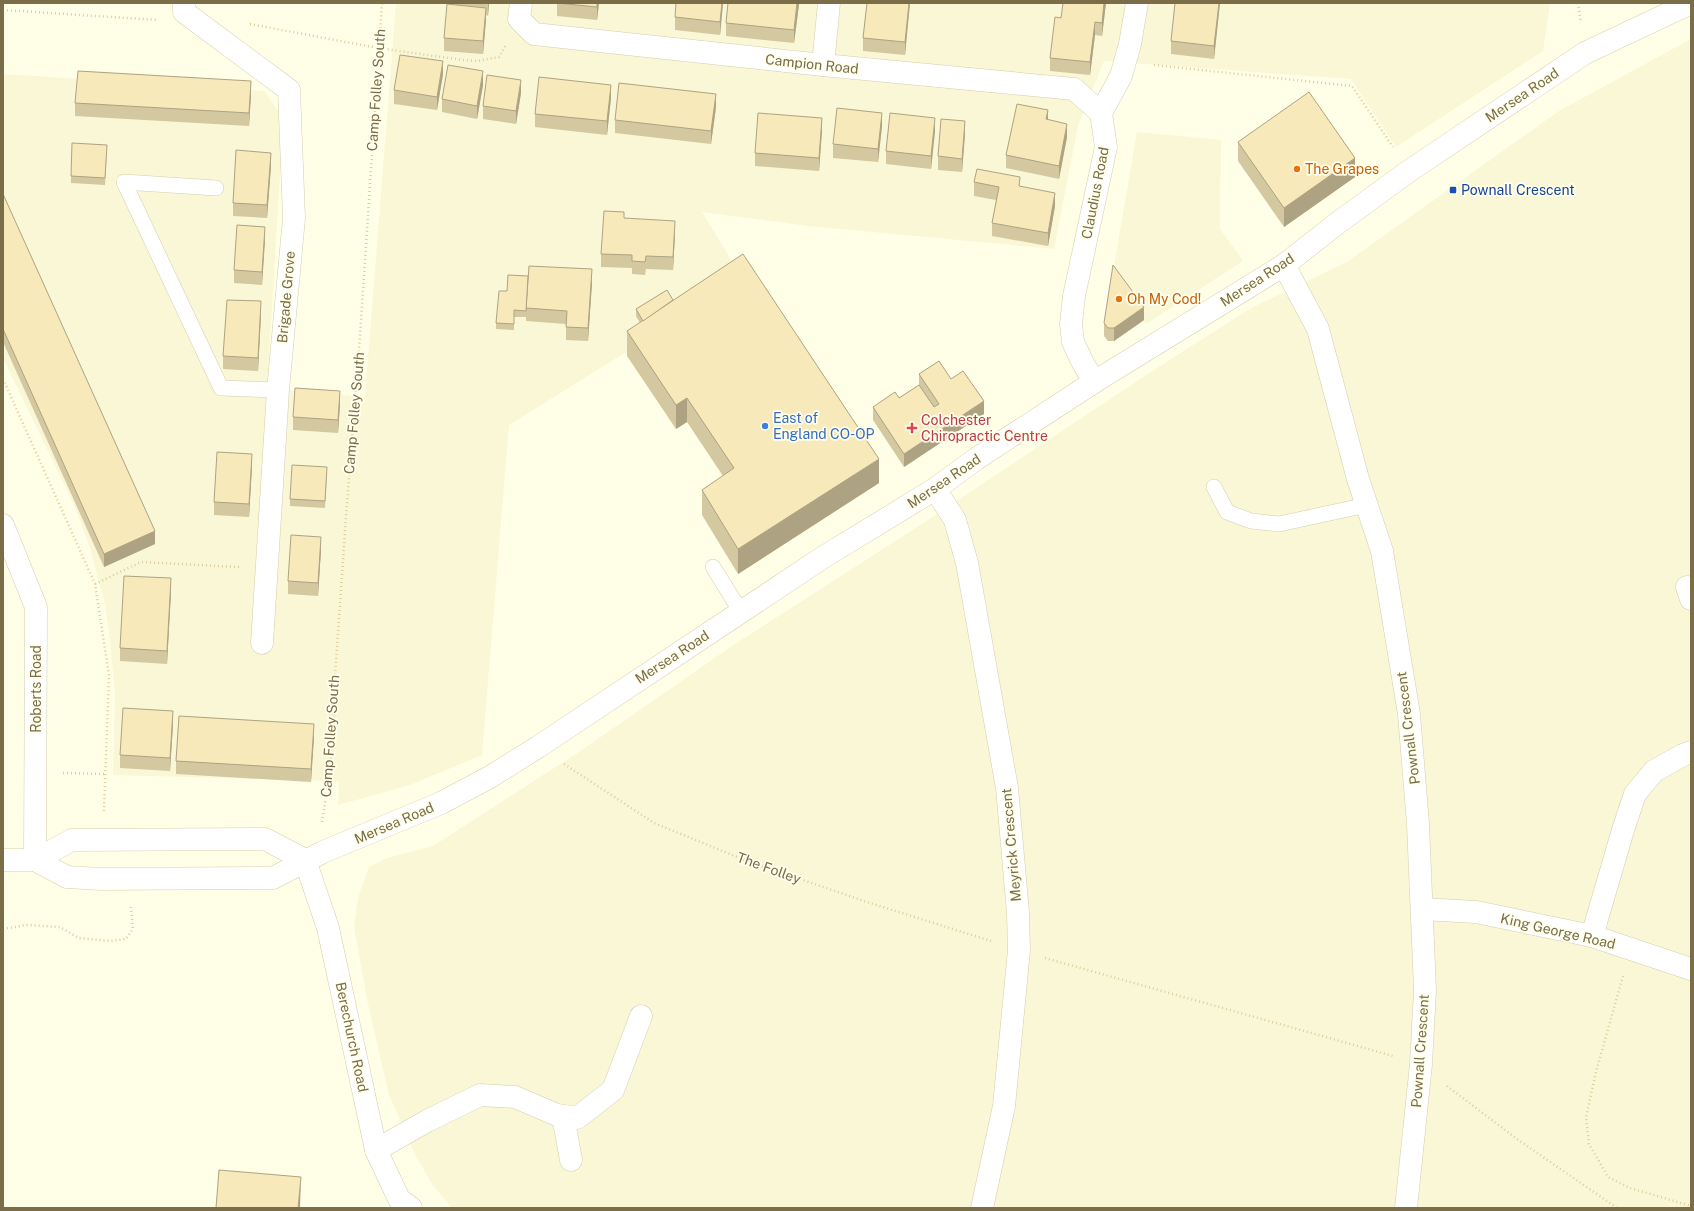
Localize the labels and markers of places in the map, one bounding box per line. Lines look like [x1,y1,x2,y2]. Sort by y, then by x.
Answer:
place label: The Grapes [1305,161,1379,177]
marker: The Grapes [1292,164,1302,174]
place label: Pownall Crescent [1461,182,1575,198]
marker: Pownall Crescent [1448,185,1458,195]
place label: Oh My Cod! [1127,291,1201,307]
marker: Oh My Cod! [1114,294,1124,304]
place label: East of England CO-OP [773,410,875,442]
place label: Colchester Chiropractic Centre [921,412,1048,444]
marker: East of England CO-OP [760,421,770,431]
marker: Colchester Chiropractic Centre [906,422,918,434]

